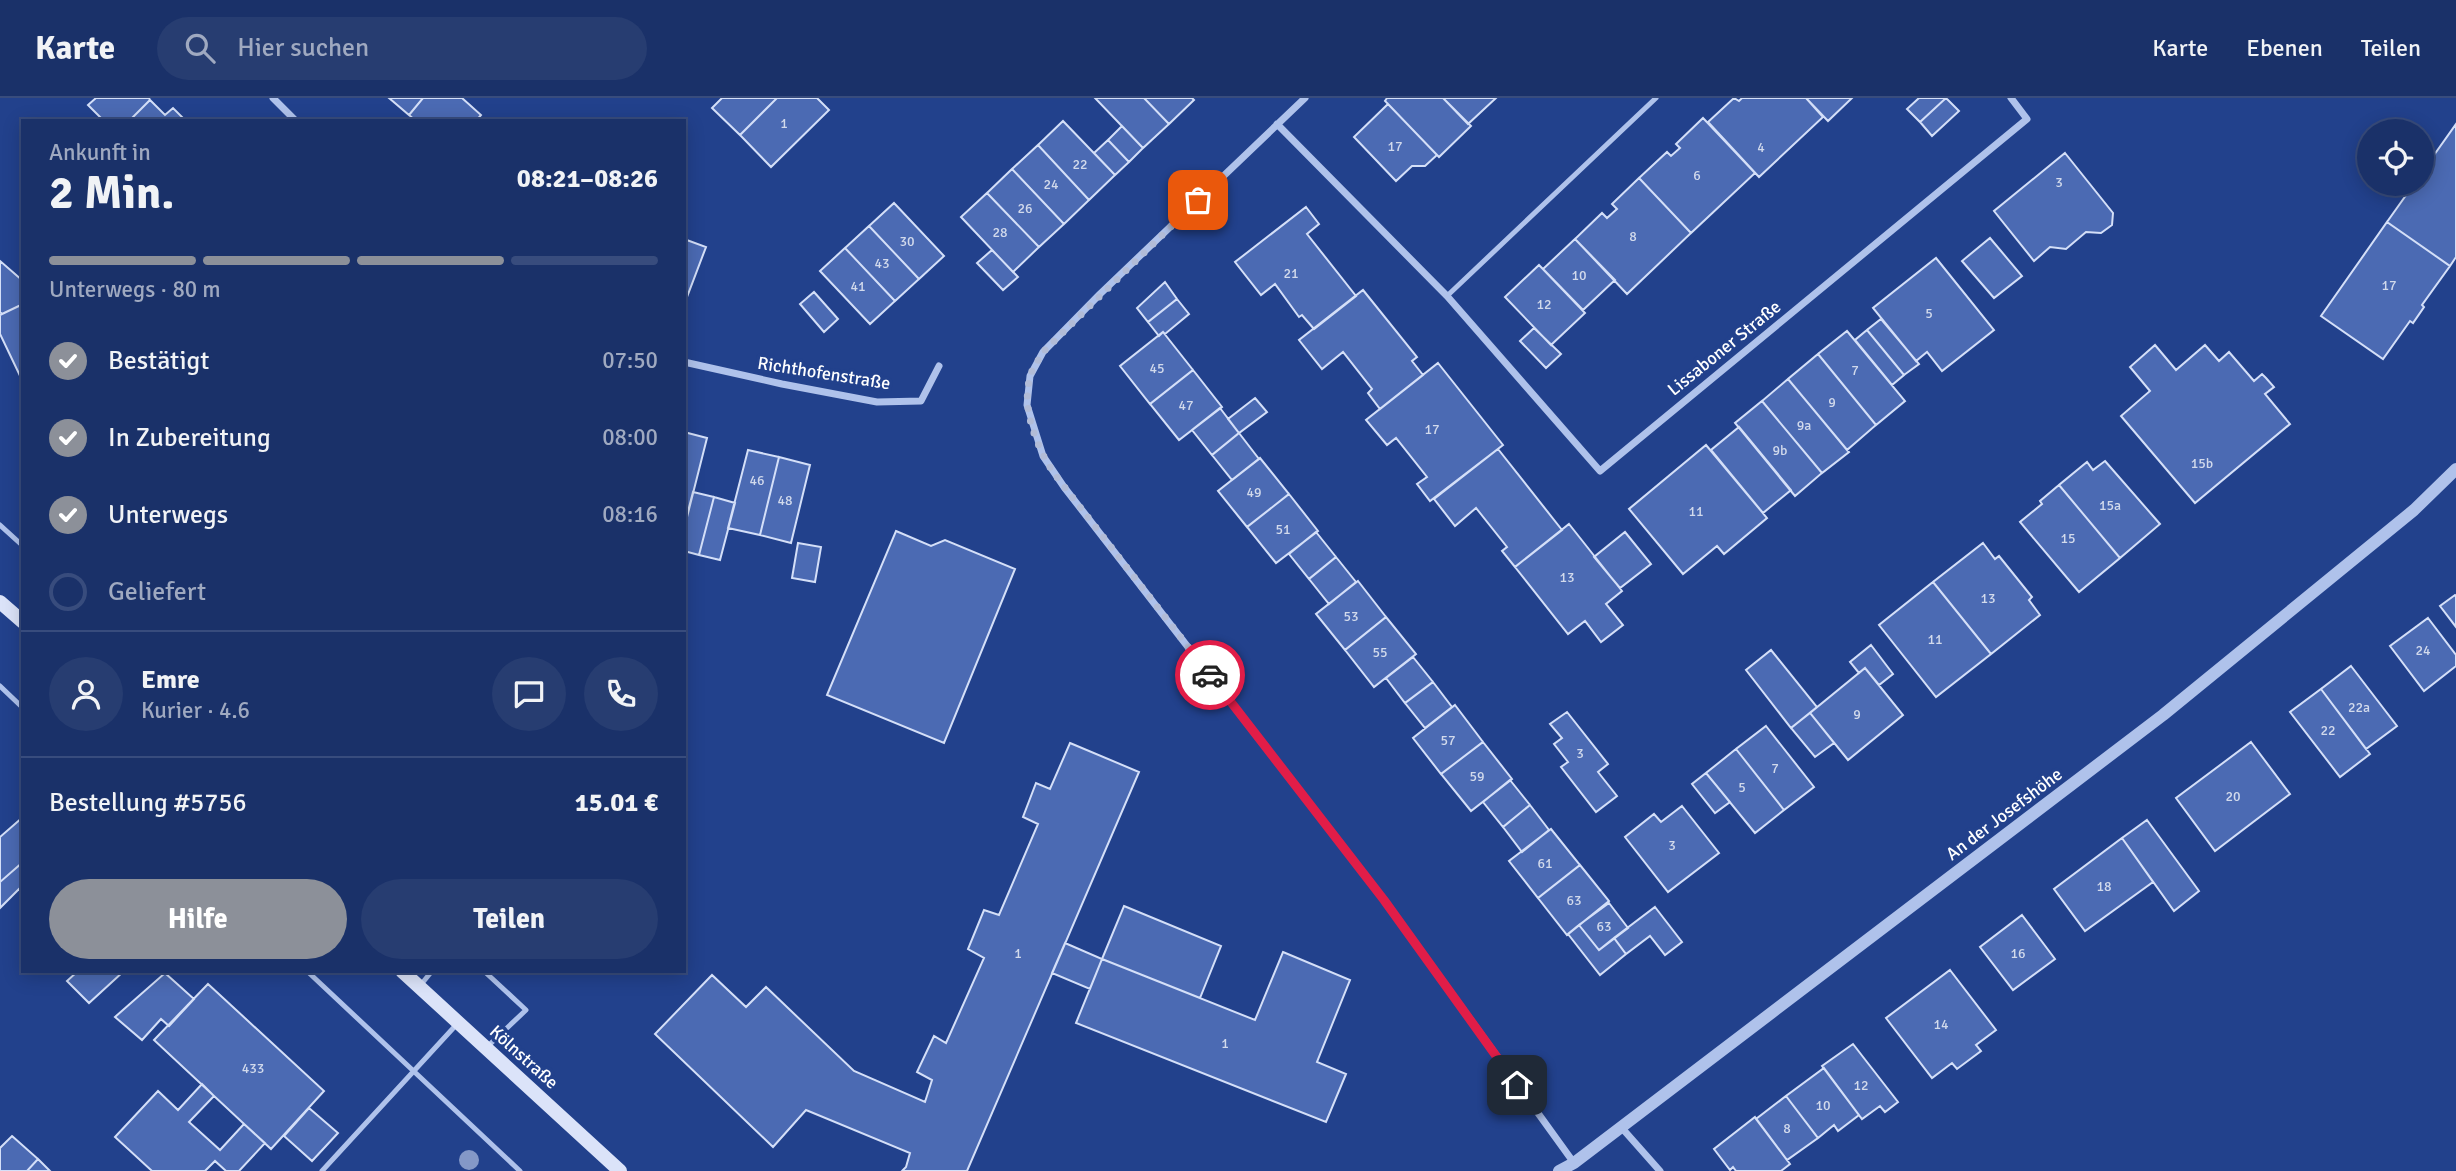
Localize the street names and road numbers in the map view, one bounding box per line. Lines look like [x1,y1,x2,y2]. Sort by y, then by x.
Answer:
street label: Lissaboner Straße [1663,296,1785,400]
street label: Richthofenstraße [756,352,892,394]
street label: An der Josefshöhe [1941,763,2067,865]
street label: Kölnstraße [485,1020,563,1094]

